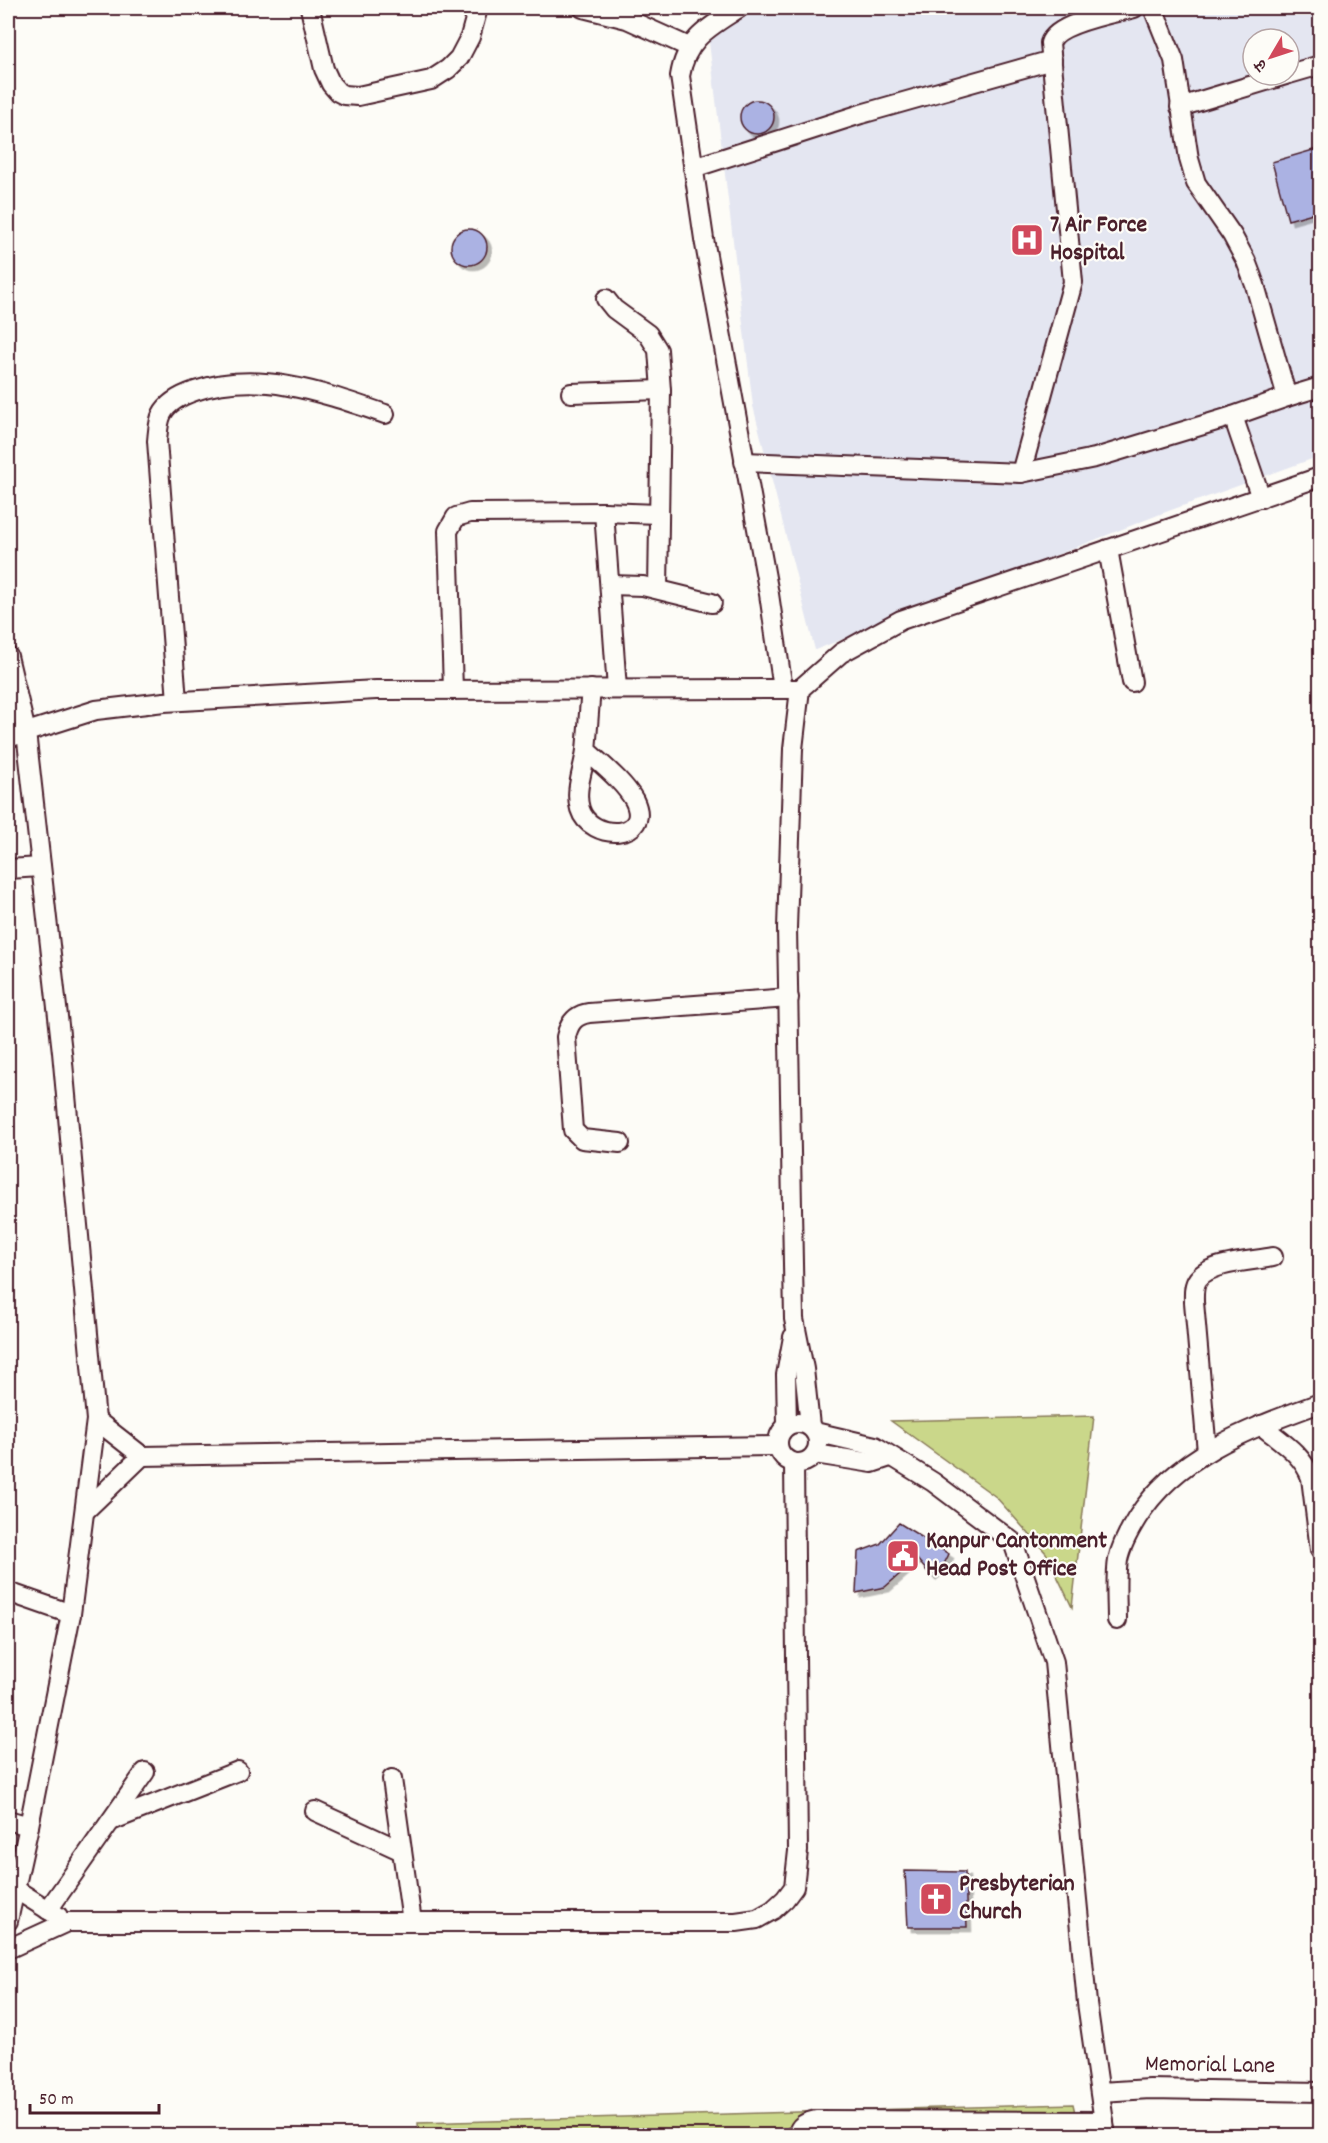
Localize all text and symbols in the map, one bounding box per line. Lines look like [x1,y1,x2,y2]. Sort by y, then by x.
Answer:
north arrow [1241,27,1301,87]
text: उ [1249,53,1274,76]
place label: 7 Air Force Hospital [1050,209,1148,271]
hospital icon: 7 Air Force Hospital [1009,222,1045,258]
place label: Kanpur Cantonment Head Post Office [926,1525,1107,1587]
public building icon: Kanpur Cantonment Head Post Office [885,1538,921,1574]
place label: Presbyterian Church [959,1868,1075,1930]
church icon: Presbyterian Church [918,1881,954,1917]
street label: Memorial Lane [1145,2048,1275,2084]
scale bar [30,2077,159,2115]
text: 50 m [39,2088,74,2113]

